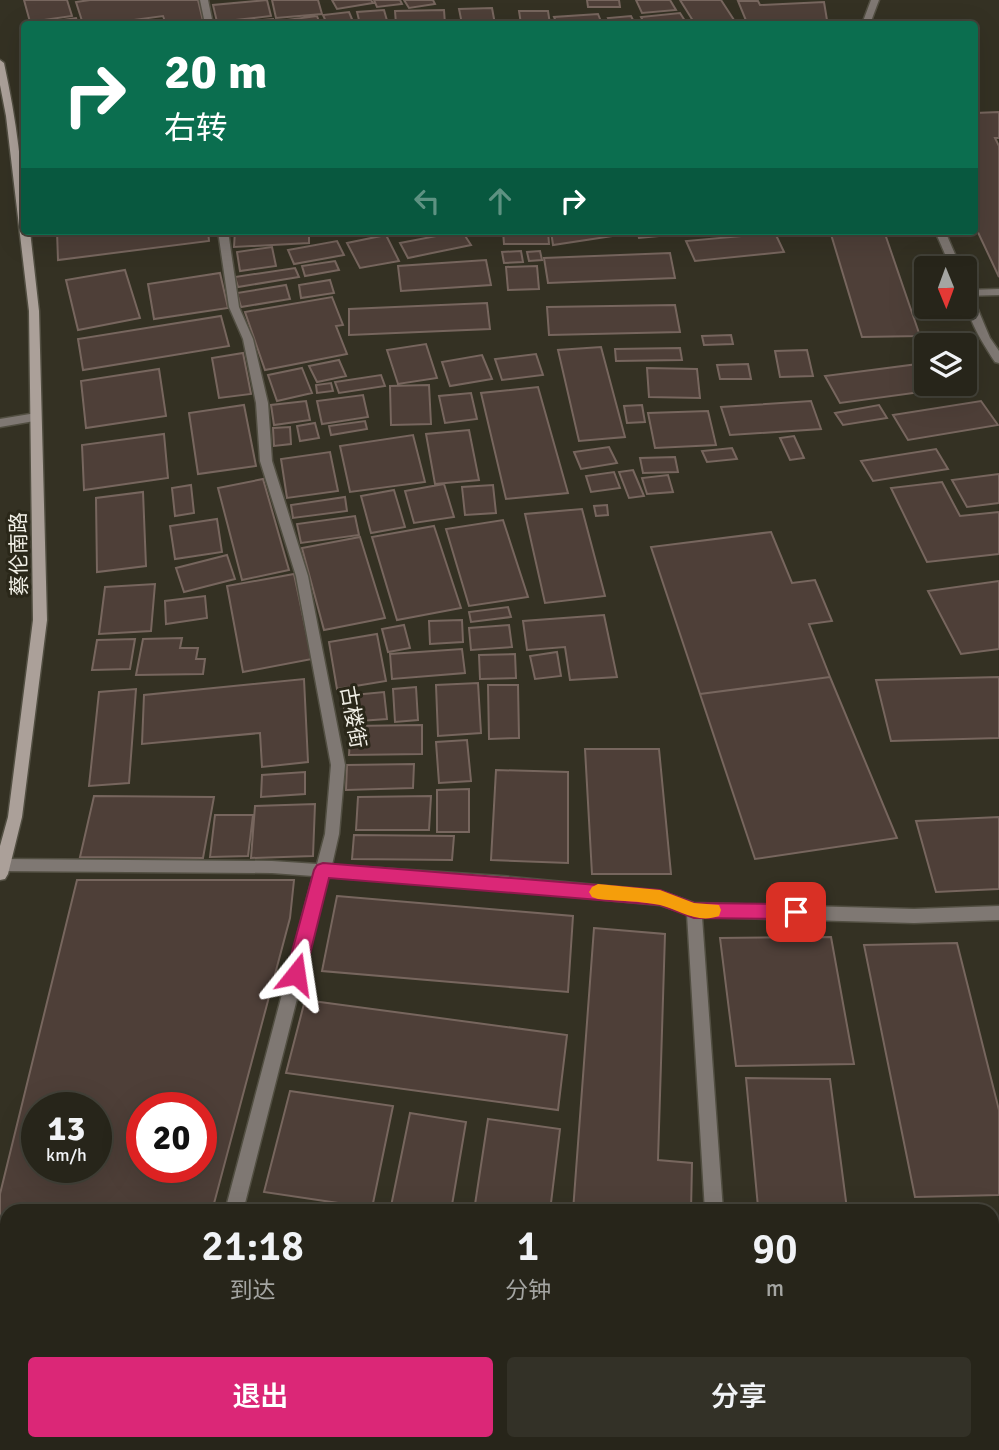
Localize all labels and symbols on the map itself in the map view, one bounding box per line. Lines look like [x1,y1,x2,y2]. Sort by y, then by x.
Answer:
north arrow [914,256,976,318]
street label: 蔡伦南路 [5,512,33,596]
street label: 古楼街 [335,684,371,750]
pin [766,882,826,942]
position arrow [259,937,333,1011]
speed limit sign: 20 [126,1092,217,1183]

